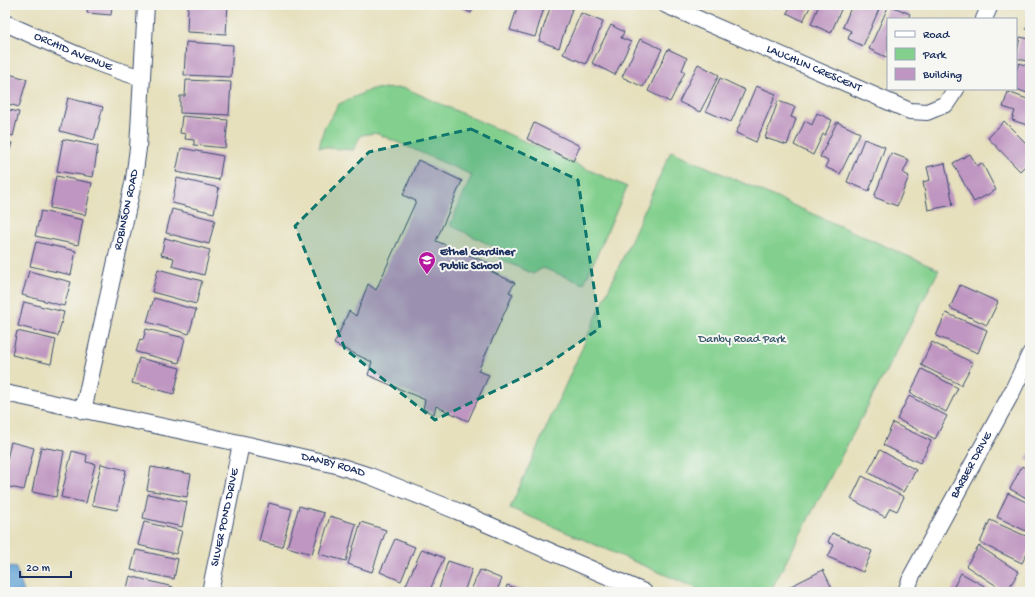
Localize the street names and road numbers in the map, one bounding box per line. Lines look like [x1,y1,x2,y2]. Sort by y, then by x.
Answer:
street label: ORCHID AVENUE [31,30,115,75]
street label: LAUCHLIN CRESCENT [764,42,865,96]
street label: ROBINSON ROAD [112,168,142,252]
street label: BARBER DRIVE [948,429,996,502]
street label: DANBY ROAD [299,450,367,481]
street label: SILVER POND DRIVE [209,467,243,568]

